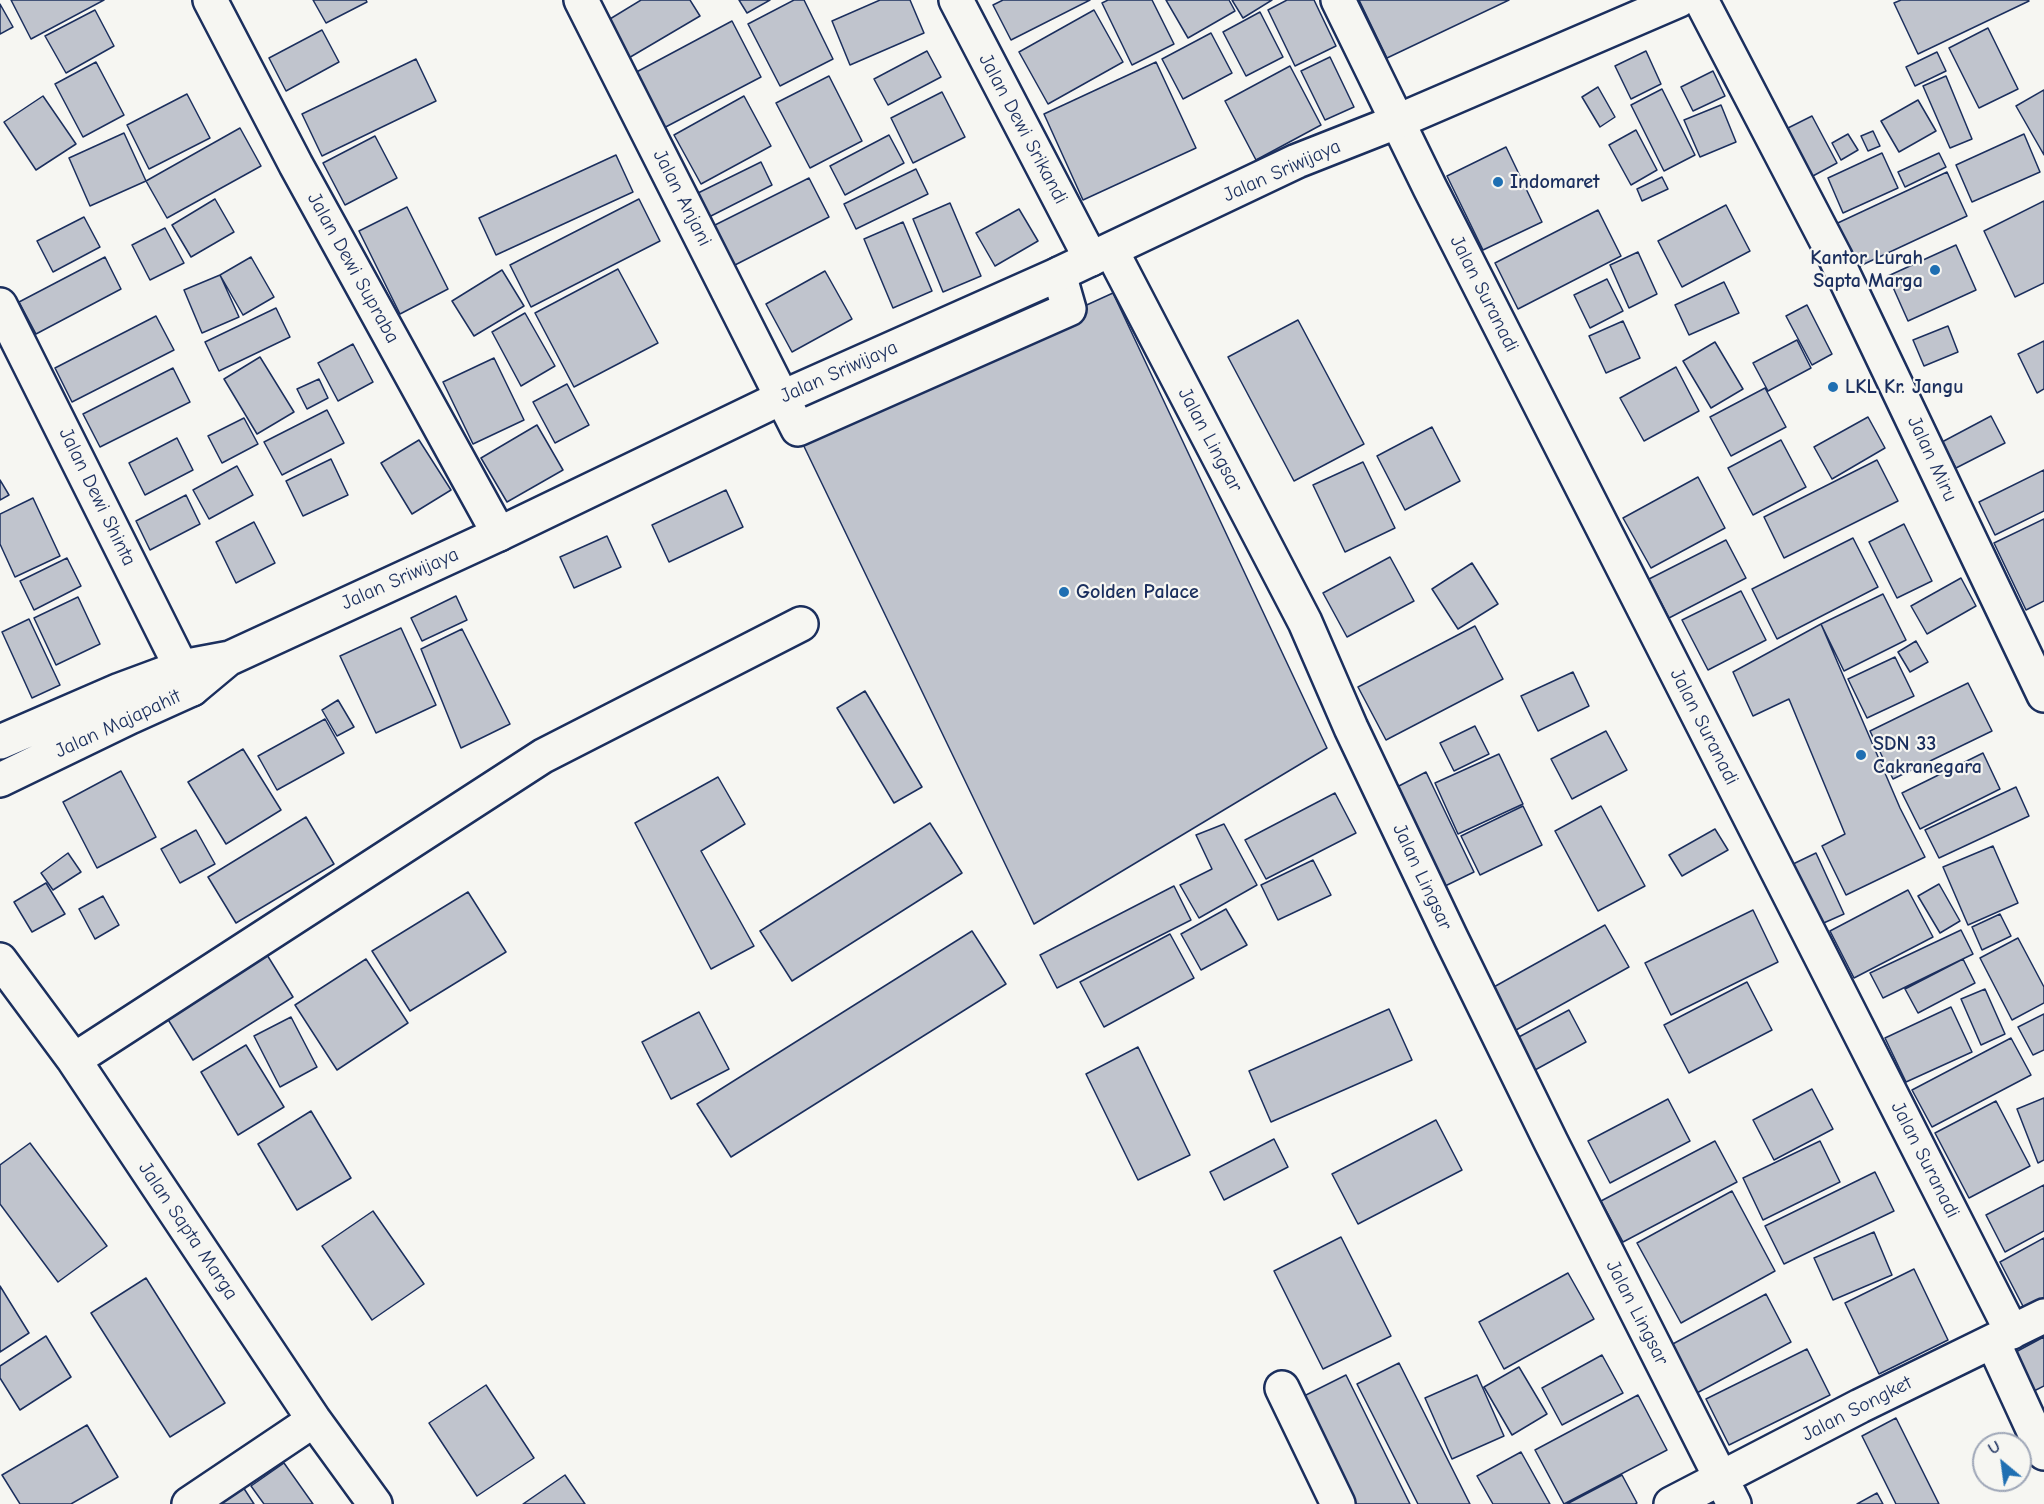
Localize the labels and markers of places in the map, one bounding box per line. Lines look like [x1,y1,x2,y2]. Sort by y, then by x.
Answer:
place label: Indomaret [1510,170,1600,194]
marker: Indomaret [1491,175,1505,189]
place label: Kantor Lurah Sapta Marga [1810,246,1923,293]
marker: Kantor Lurah Sapta Marga [1928,263,1942,277]
place label: LKL Kr. Jangu [1845,375,1964,399]
marker: LKL Kr. Jangu [1826,380,1840,394]
place label: Golden Palace [1076,580,1199,604]
marker: Golden Palace [1057,585,1071,599]
place label: SDN 33 Cakranegara [1873,732,1982,779]
marker: SDN 33 Cakranegara [1854,748,1868,762]

